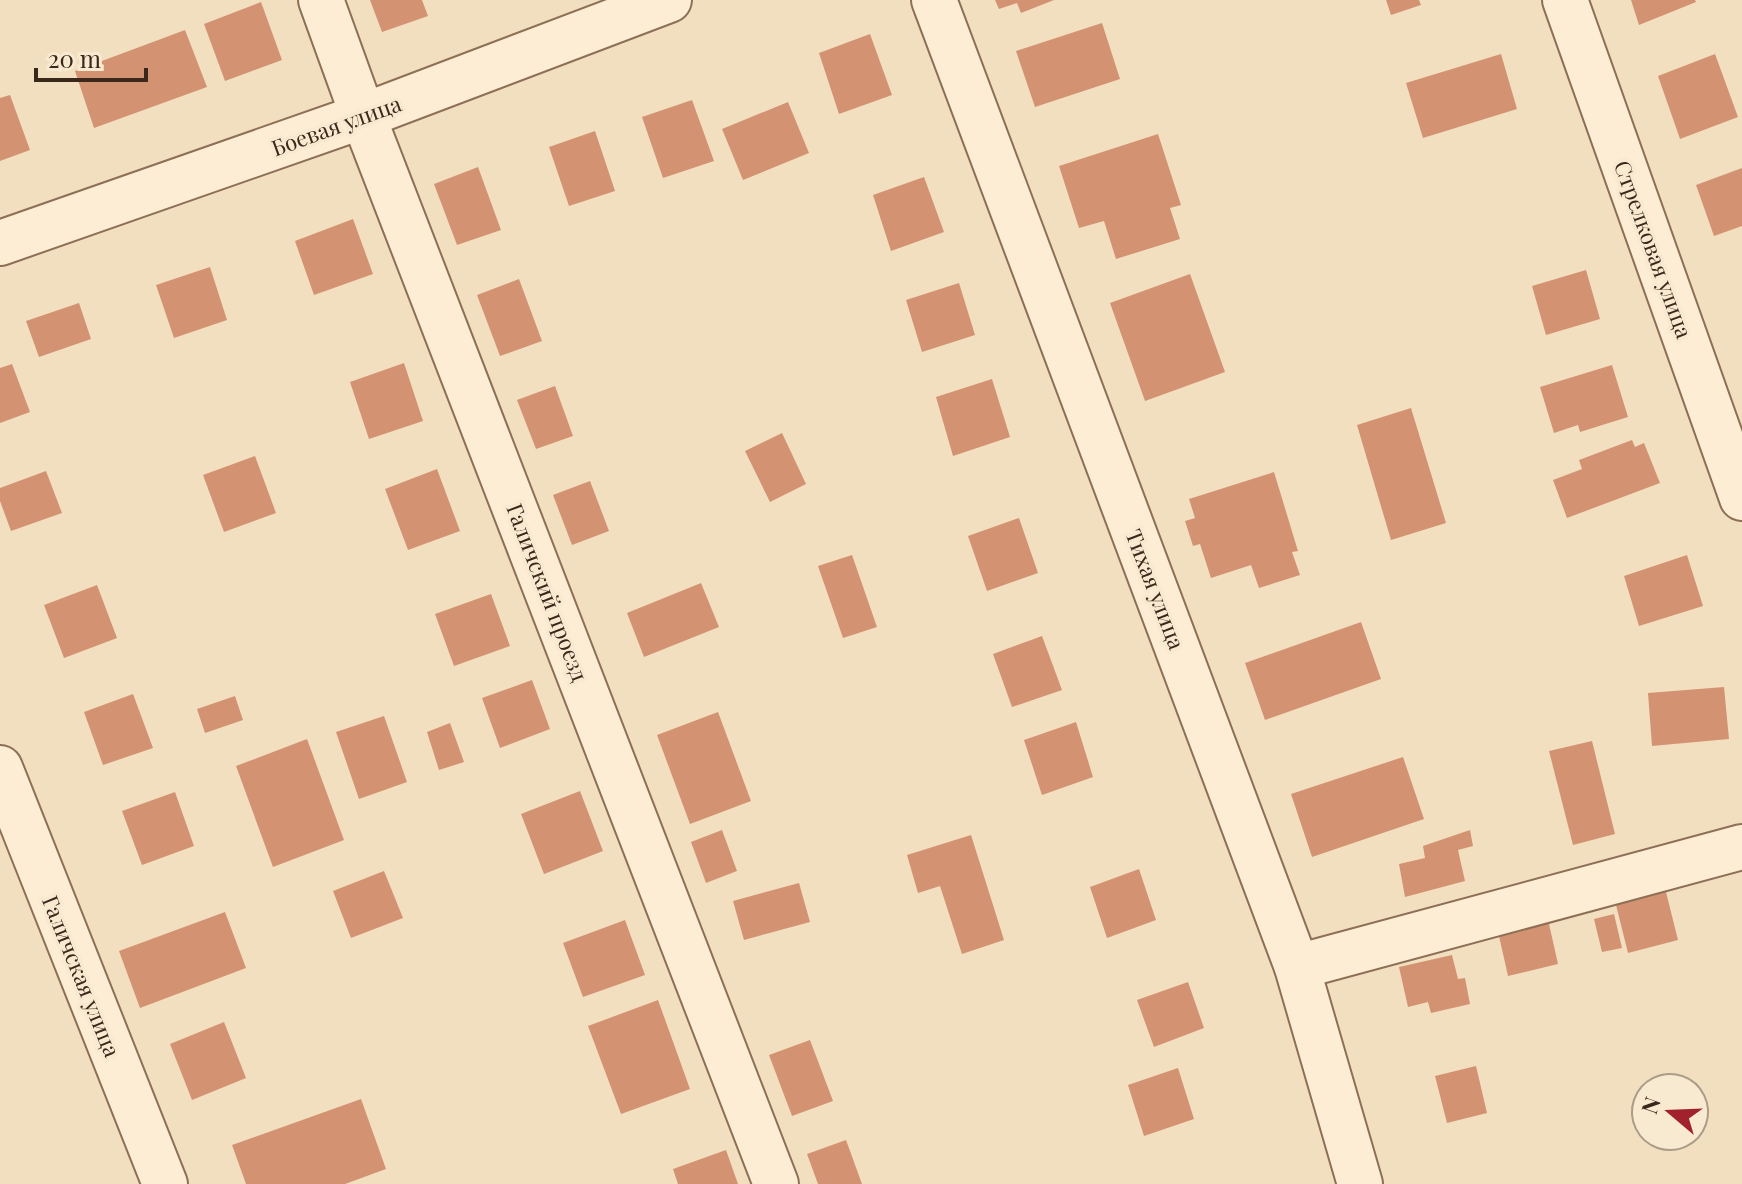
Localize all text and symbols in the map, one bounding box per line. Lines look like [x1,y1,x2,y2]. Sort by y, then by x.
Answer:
scale bar [36,32,146,82]
text: 20 m [48,42,101,74]
street label: Боевая улица [267,88,405,162]
street label: Стрелковая улица [1608,156,1700,342]
street label: Галичский проезд [500,499,596,686]
street label: Тихая улица [1119,525,1193,653]
street label: Галичская улица [36,891,128,1061]
north arrow [1630,1072,1710,1152]
text: N [1633,1093,1667,1118]

